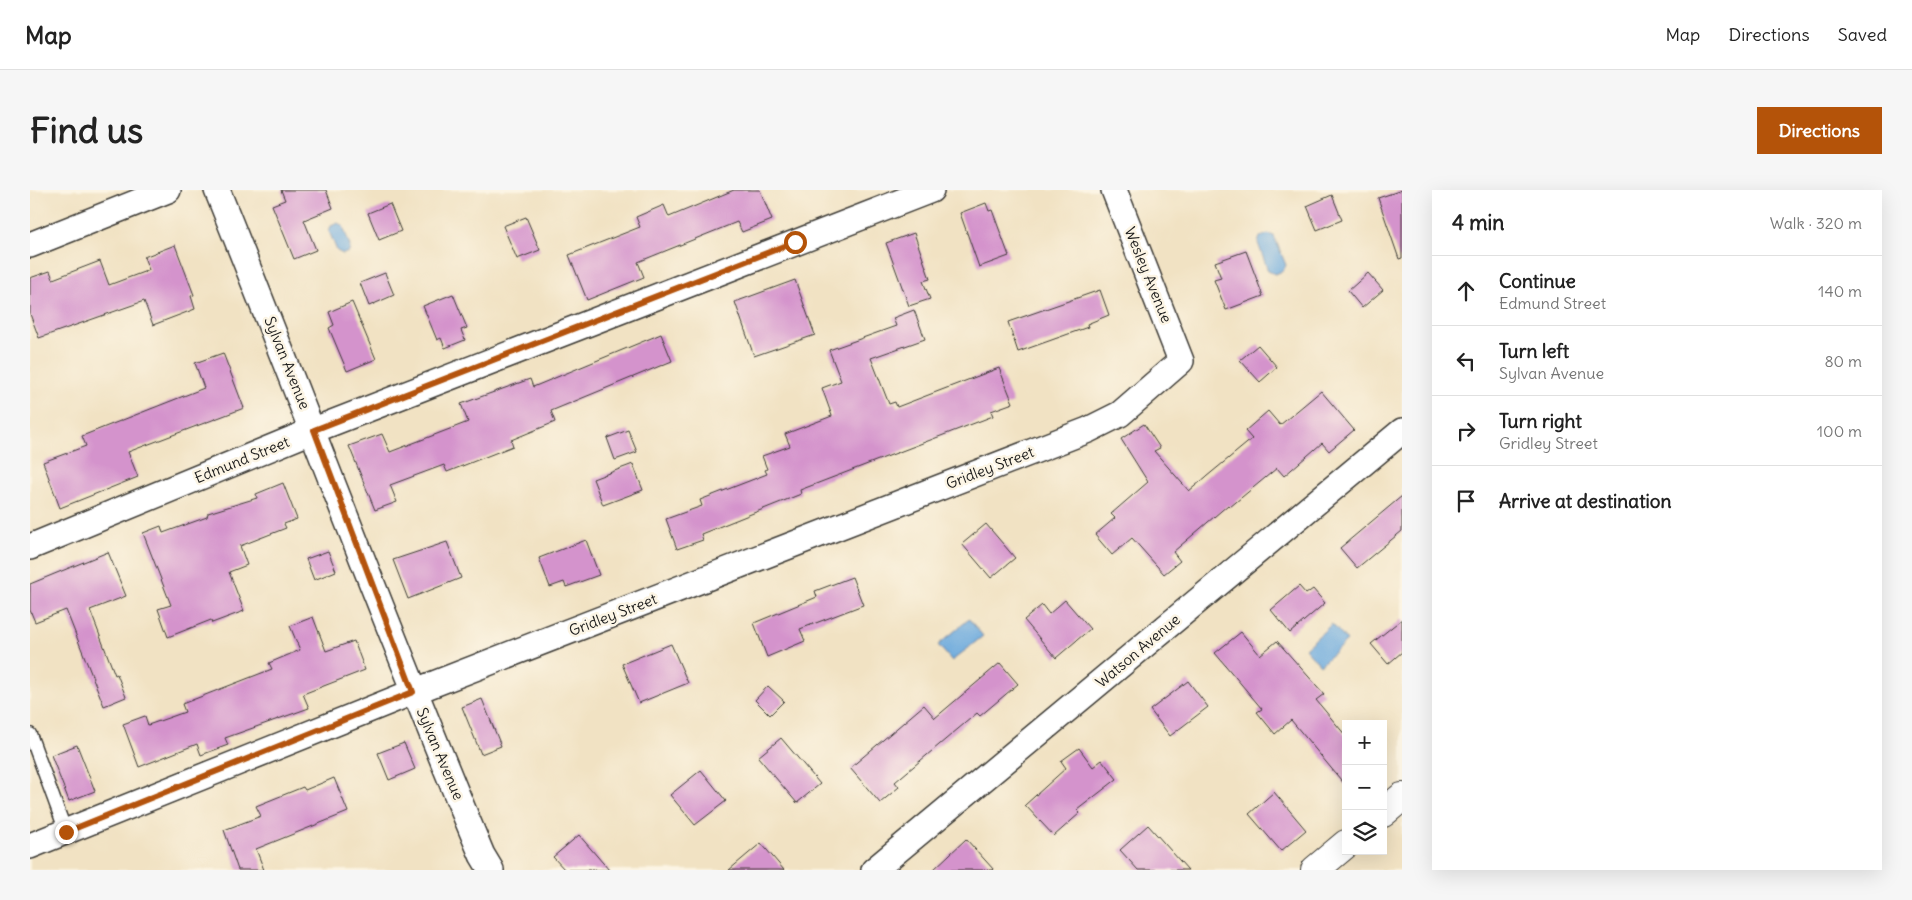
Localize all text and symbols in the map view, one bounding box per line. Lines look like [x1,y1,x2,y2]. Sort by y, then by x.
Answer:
text: Map [25,20,72,50]
text: Map [1665,23,1700,46]
text: Directions [1728,23,1810,46]
text: Saved [1838,23,1887,46]
button: Directions [1757,107,1882,154]
text: Find us [30,108,143,152]
text: 4 min [1452,209,1504,236]
text: Walk · 320 m [1770,213,1862,233]
street label: Wesley Avenue [1121,224,1176,326]
route start [784,231,807,254]
text: Continue [1499,269,1576,293]
icon: ahead [1452,277,1480,305]
text: 140 m [1818,281,1862,301]
text: Edmund Street [1499,293,1606,313]
street label: Sylvan Avenue [260,314,315,412]
text: Turn left [1499,339,1569,363]
icon: left [1452,347,1480,375]
text: 80 m [1824,351,1862,371]
text: Sylvan Avenue [1499,363,1604,383]
text: Turn right [1499,409,1582,433]
icon: right [1452,417,1480,445]
text: 100 m [1817,421,1862,441]
street label: Edmund Street [192,432,292,487]
text: Gridley Street [1499,433,1598,453]
street label: Gridley Street [943,442,1036,493]
icon: arrive [1452,487,1480,515]
text: Arrive at destination [1499,489,1672,513]
street label: Gridley Street [566,589,659,640]
street label: Watson Avenue [1092,610,1184,692]
street label: Sylvan Avenue [412,705,468,803]
map controls [1342,720,1387,855]
button: + [1342,720,1387,765]
button: − [1342,765,1387,810]
button: layers [1342,810,1387,855]
route end [55,821,78,844]

